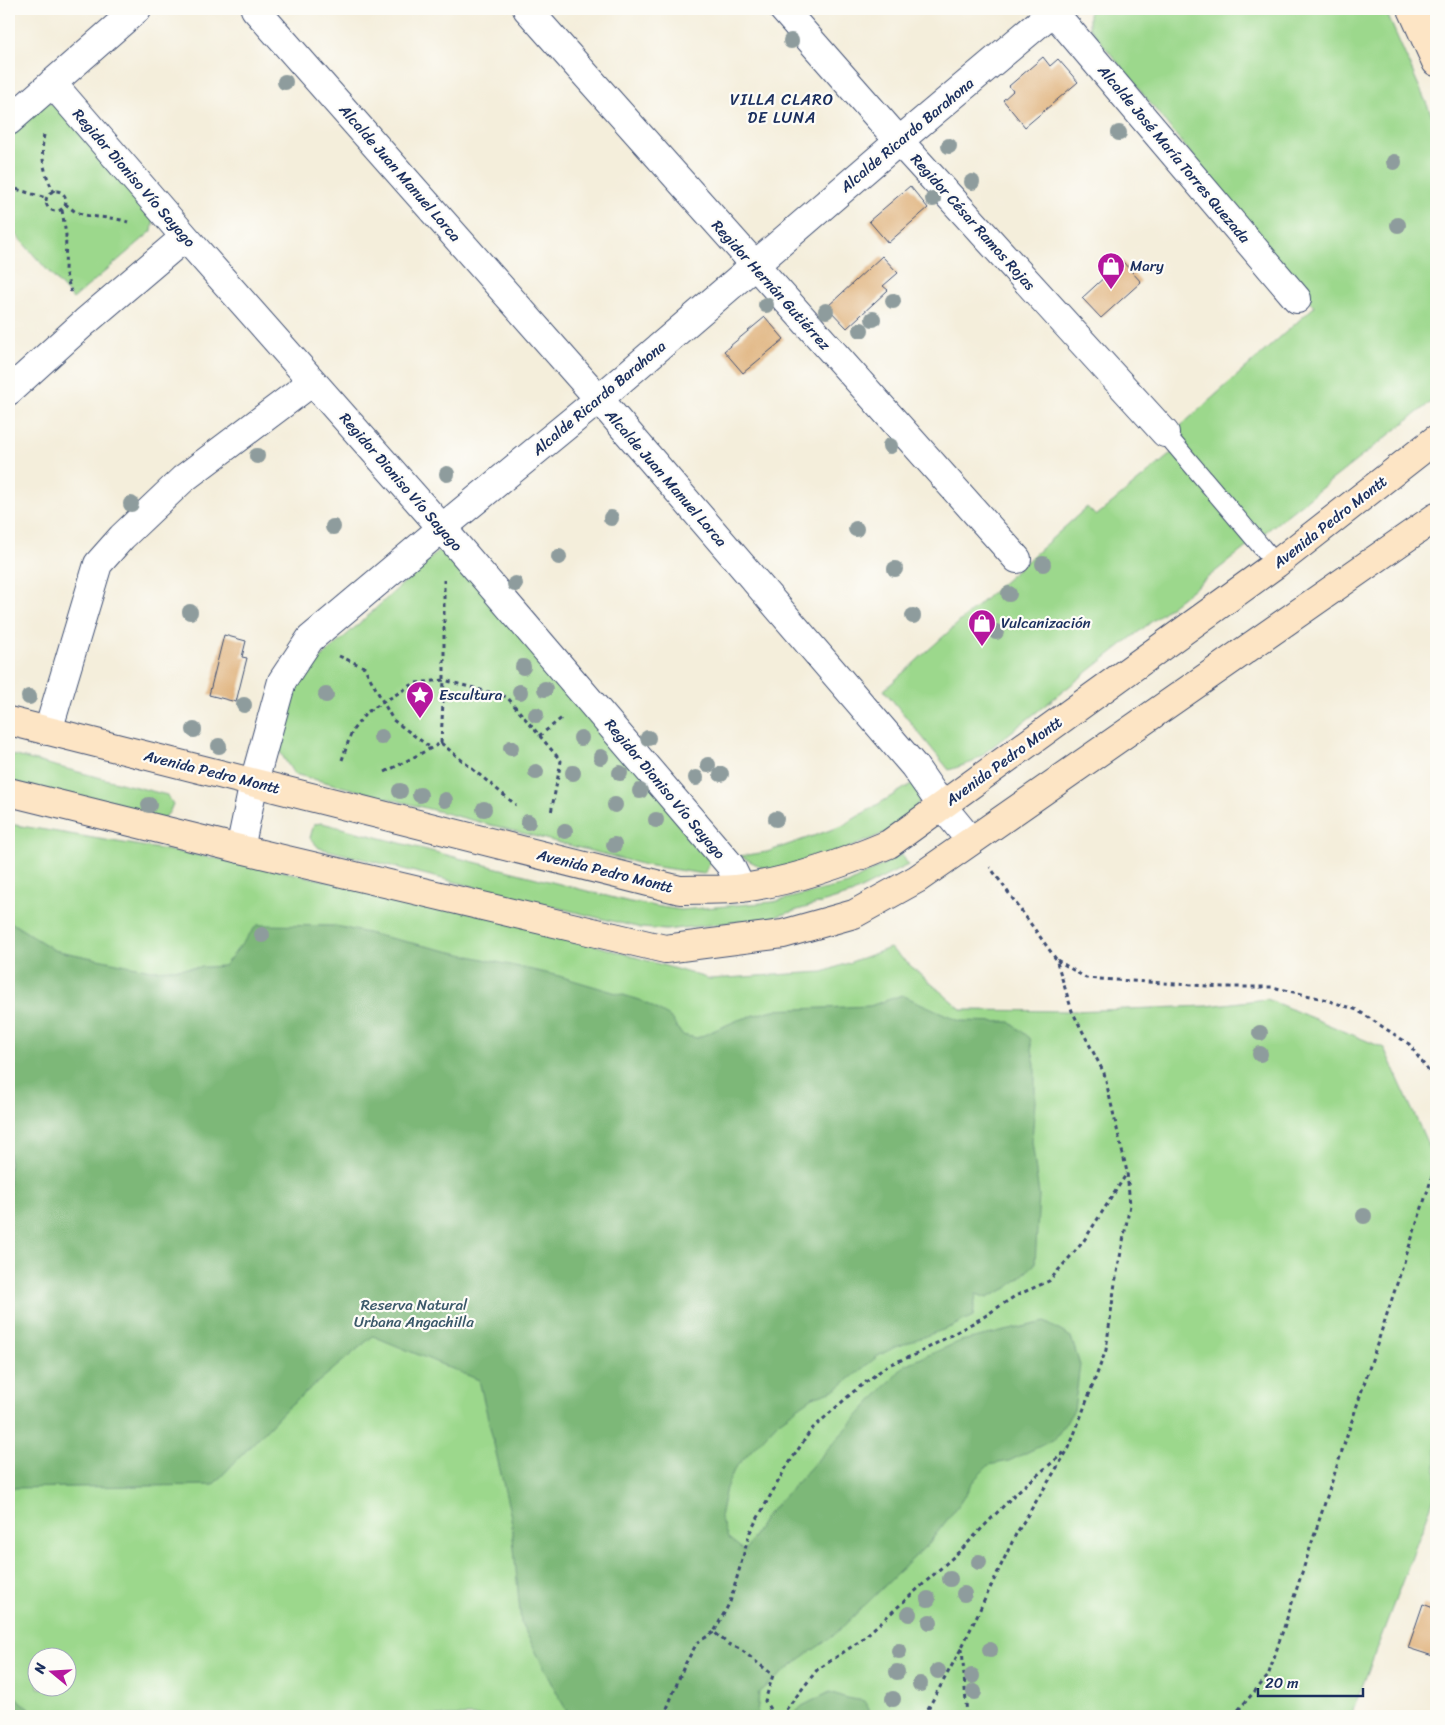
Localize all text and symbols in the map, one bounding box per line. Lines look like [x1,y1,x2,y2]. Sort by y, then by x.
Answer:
street label: Alcalde José María Torres Quezada [1091,58,1257,250]
street label: Alcalde Ricardo Barahona [833,71,980,200]
district label: VILLA CLARO DE LUNA [730,85,834,132]
street label: Alcalde Juan Manuel Lorca [332,97,468,248]
street label: Regidor Dioniso Vío Sayago [66,103,202,254]
street label: Regidor César Ramos Rojas [904,148,1042,297]
street label: Regidor Hernán Gutiérrez [705,214,838,357]
shop icon: Mary [1096,251,1126,290]
place label: Mary [1130,253,1164,279]
street label: Alcalde Ricardo Barahona [525,334,672,463]
street label: Alcalde Juan Manuel Lorca [598,402,734,553]
street label: Regidor Dioniso Vío Sayago [333,407,469,558]
street label: Avenida Pedro Montt [1266,469,1393,576]
shop icon: Vulcanización [967,608,997,647]
place label: Vulcanización [1001,610,1091,636]
place icon: Escultura [405,680,435,719]
place label: Escultura [439,682,503,708]
street label: Avenida Pedro Montt [939,709,1068,813]
street label: Regidor Dioniso Vío Sayago [598,713,732,866]
street label: Avenida Pedro Montt [140,742,283,802]
street label: Avenida Pedro Montt [533,841,676,901]
park label: Reserva Natural Urbana Angachilla [354,1292,474,1335]
north arrow [28,1648,78,1698]
text: N [26,1659,54,1678]
scale bar [1258,1665,1362,1697]
text: 20 m [1265,1670,1299,1696]

